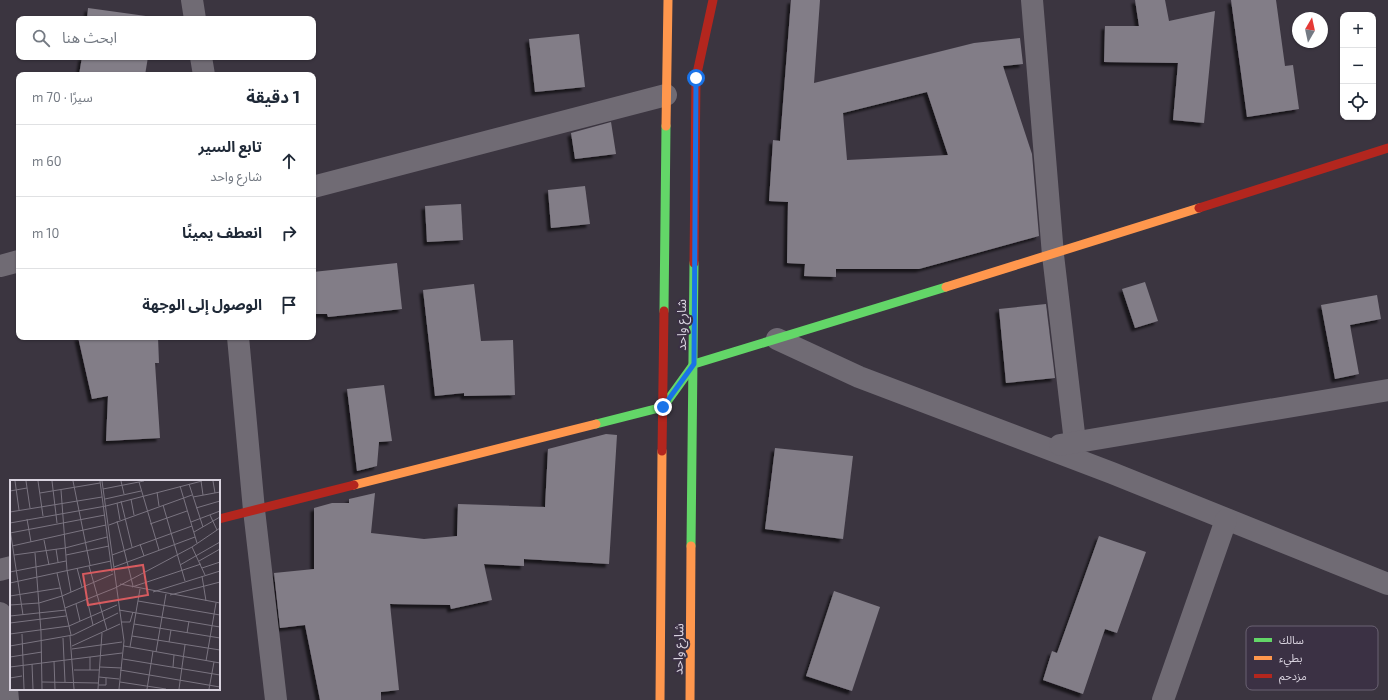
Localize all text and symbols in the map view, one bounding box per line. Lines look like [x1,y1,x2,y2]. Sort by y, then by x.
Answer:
north arrow [1292,12,1328,48]
map controls [1340,12,1376,120]
button: + [1340,12,1376,48]
search box [16,16,316,60]
icon: search [30,27,52,49]
text: ابحث هنا [62,28,117,46]
button: − [1340,48,1376,84]
route start [687,69,705,87]
button: locate [1340,84,1376,120]
text: 1 دقيقة [246,86,300,106]
text: سيرًا · 70 m [32,89,93,105]
text: تابع السير [199,137,262,155]
icon: ahead [278,150,300,172]
text: 60 m [32,153,62,169]
text: شارع واحد [210,168,262,184]
icon: right [278,222,300,244]
text: انعطف يمينًا [182,223,262,241]
text: 10 m [32,225,59,241]
icon: arrive [278,294,300,316]
text: الوصول إلى الوجهة [142,295,262,313]
street label: شارع واحد [673,299,692,351]
route end [654,398,672,416]
inset map [10,480,220,690]
street label: شارع واحد [670,623,689,675]
legend [1246,626,1378,690]
text: سالك [1279,633,1304,646]
text: بطيء [1279,651,1302,668]
text: مزدحم [1279,669,1307,685]

